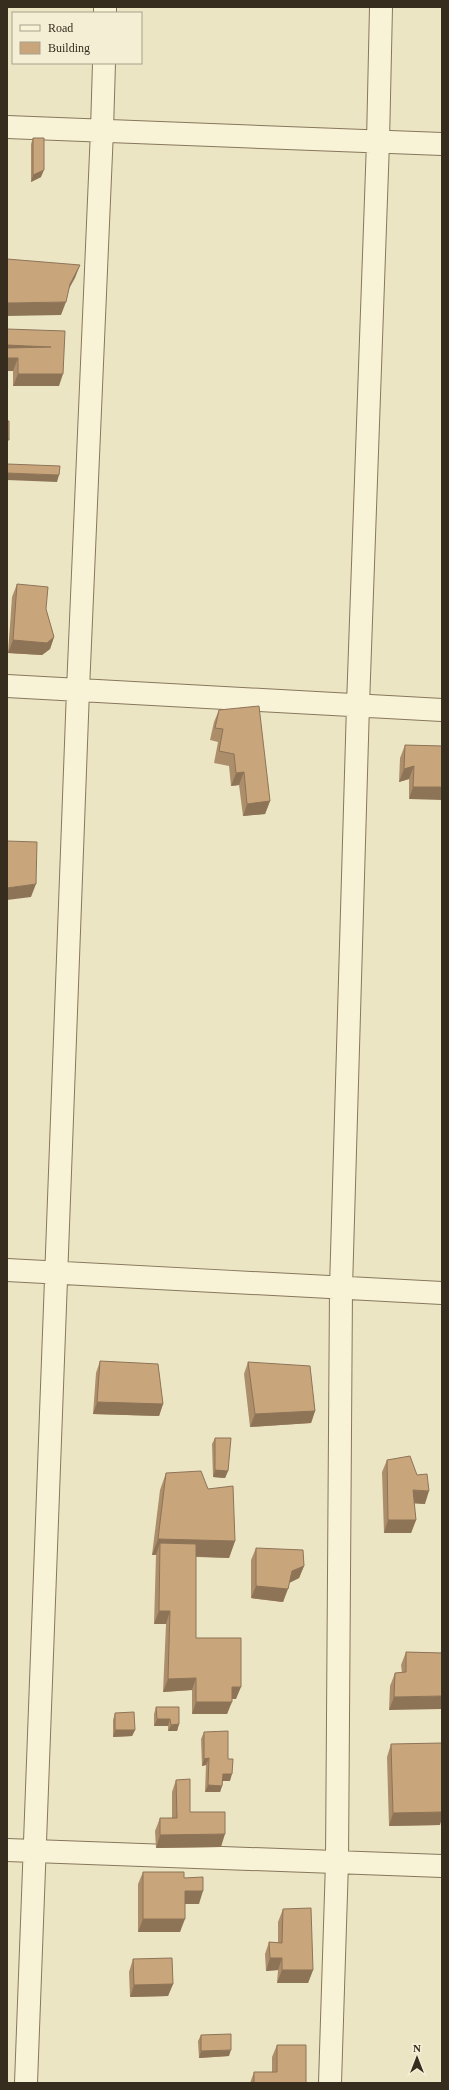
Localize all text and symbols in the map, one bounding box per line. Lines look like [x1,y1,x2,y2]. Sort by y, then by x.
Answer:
legend [12,12,142,64]
text: Road [48,21,73,35]
text: Building [48,41,90,55]
north arrow [397,2038,437,2078]
text: N [413,2042,421,2054]

